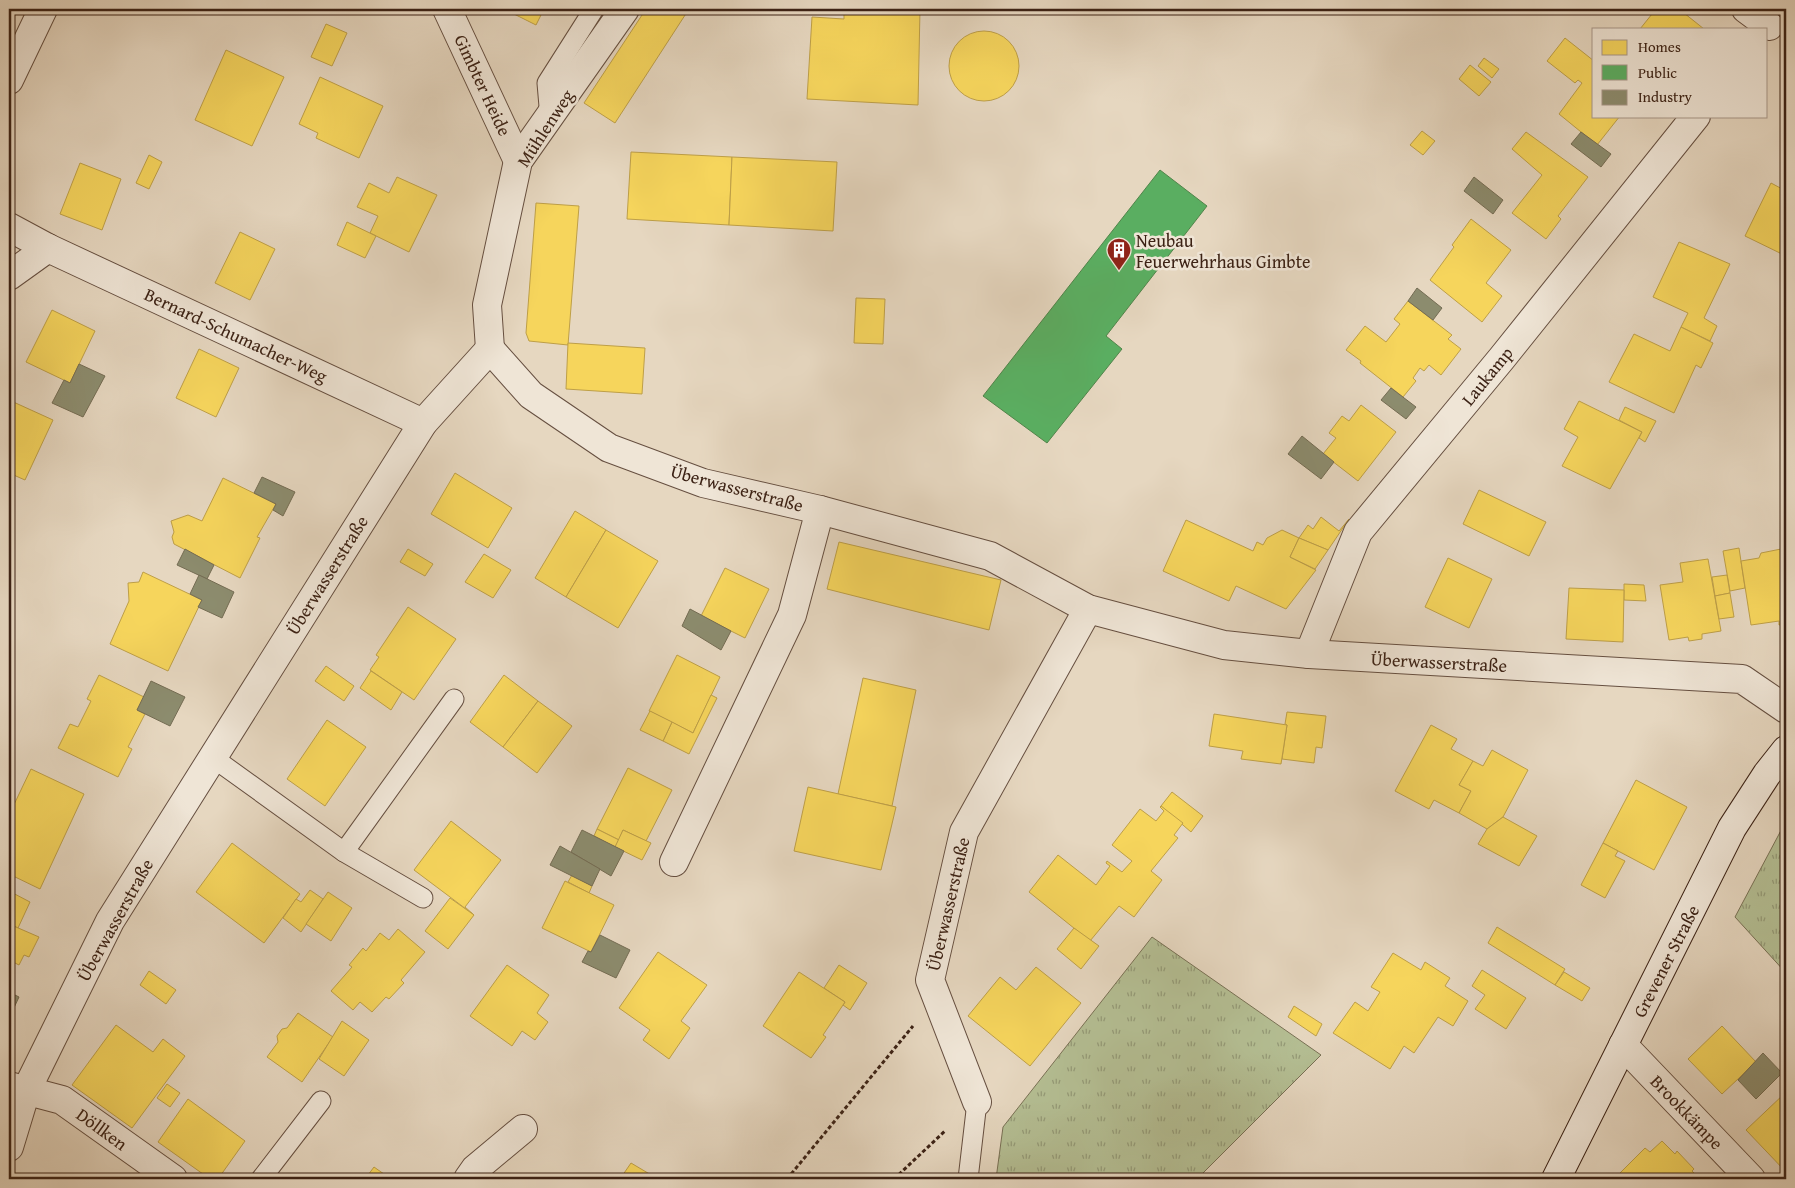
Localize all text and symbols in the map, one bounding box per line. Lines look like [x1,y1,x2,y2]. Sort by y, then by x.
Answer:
legend [1592,28,1768,118]
street label: Gimbter Heide [448,30,518,140]
text: Homes [1638,36,1681,57]
text: Public [1638,62,1677,83]
street label: Mühlenweg [510,84,580,172]
text: Industry [1638,86,1693,107]
place label: Neubau Feuerwehrhaus Gimbte [1136,227,1310,275]
building icon: Neubau Feuerwehrhaus Gimbte [1106,237,1132,271]
street label: Bernard-Schumacher-Weg [140,281,332,389]
street label: Laukamp [1455,340,1519,411]
street label: Überwasserstraße [668,457,806,519]
street label: Überwasserstraße [279,510,375,640]
street label: Überwasserstraße [1370,645,1508,679]
street label: Überwasserstraße [919,834,977,974]
street label: Überwasserstraße [70,854,160,986]
street label: Grevener Straße [1626,900,1706,1022]
street label: Brookkämpe [1644,1068,1730,1156]
street label: Döllken [71,1101,133,1157]

